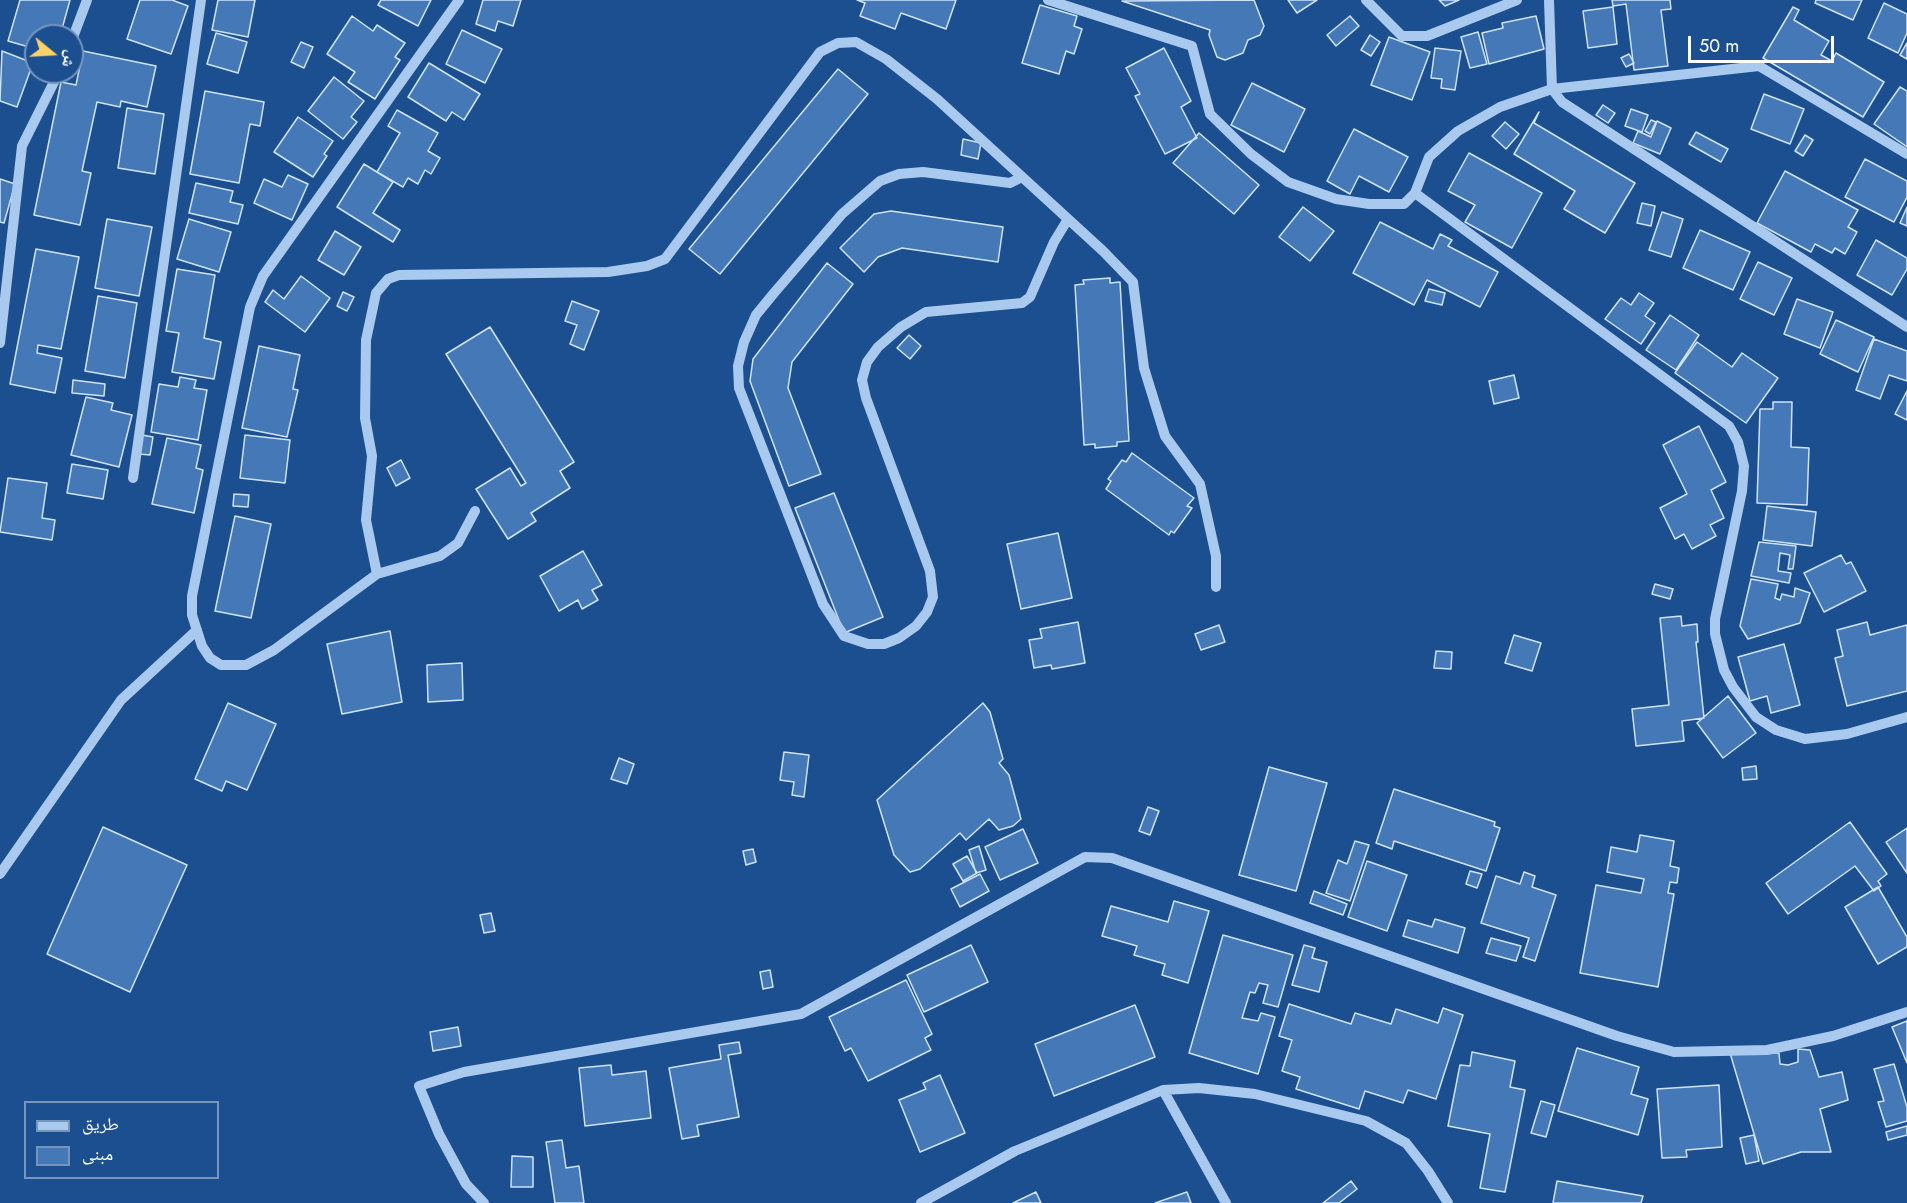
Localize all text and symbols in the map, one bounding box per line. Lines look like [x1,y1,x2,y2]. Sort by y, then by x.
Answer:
north arrow [24,24,84,84]
scale bar [1691,24,1836,62]
text: 50 m [1699,33,1739,59]
text: ش [56,47,83,71]
legend [24,1101,219,1179]
text: طريق [82,1111,119,1137]
text: مبنى [82,1141,113,1167]

